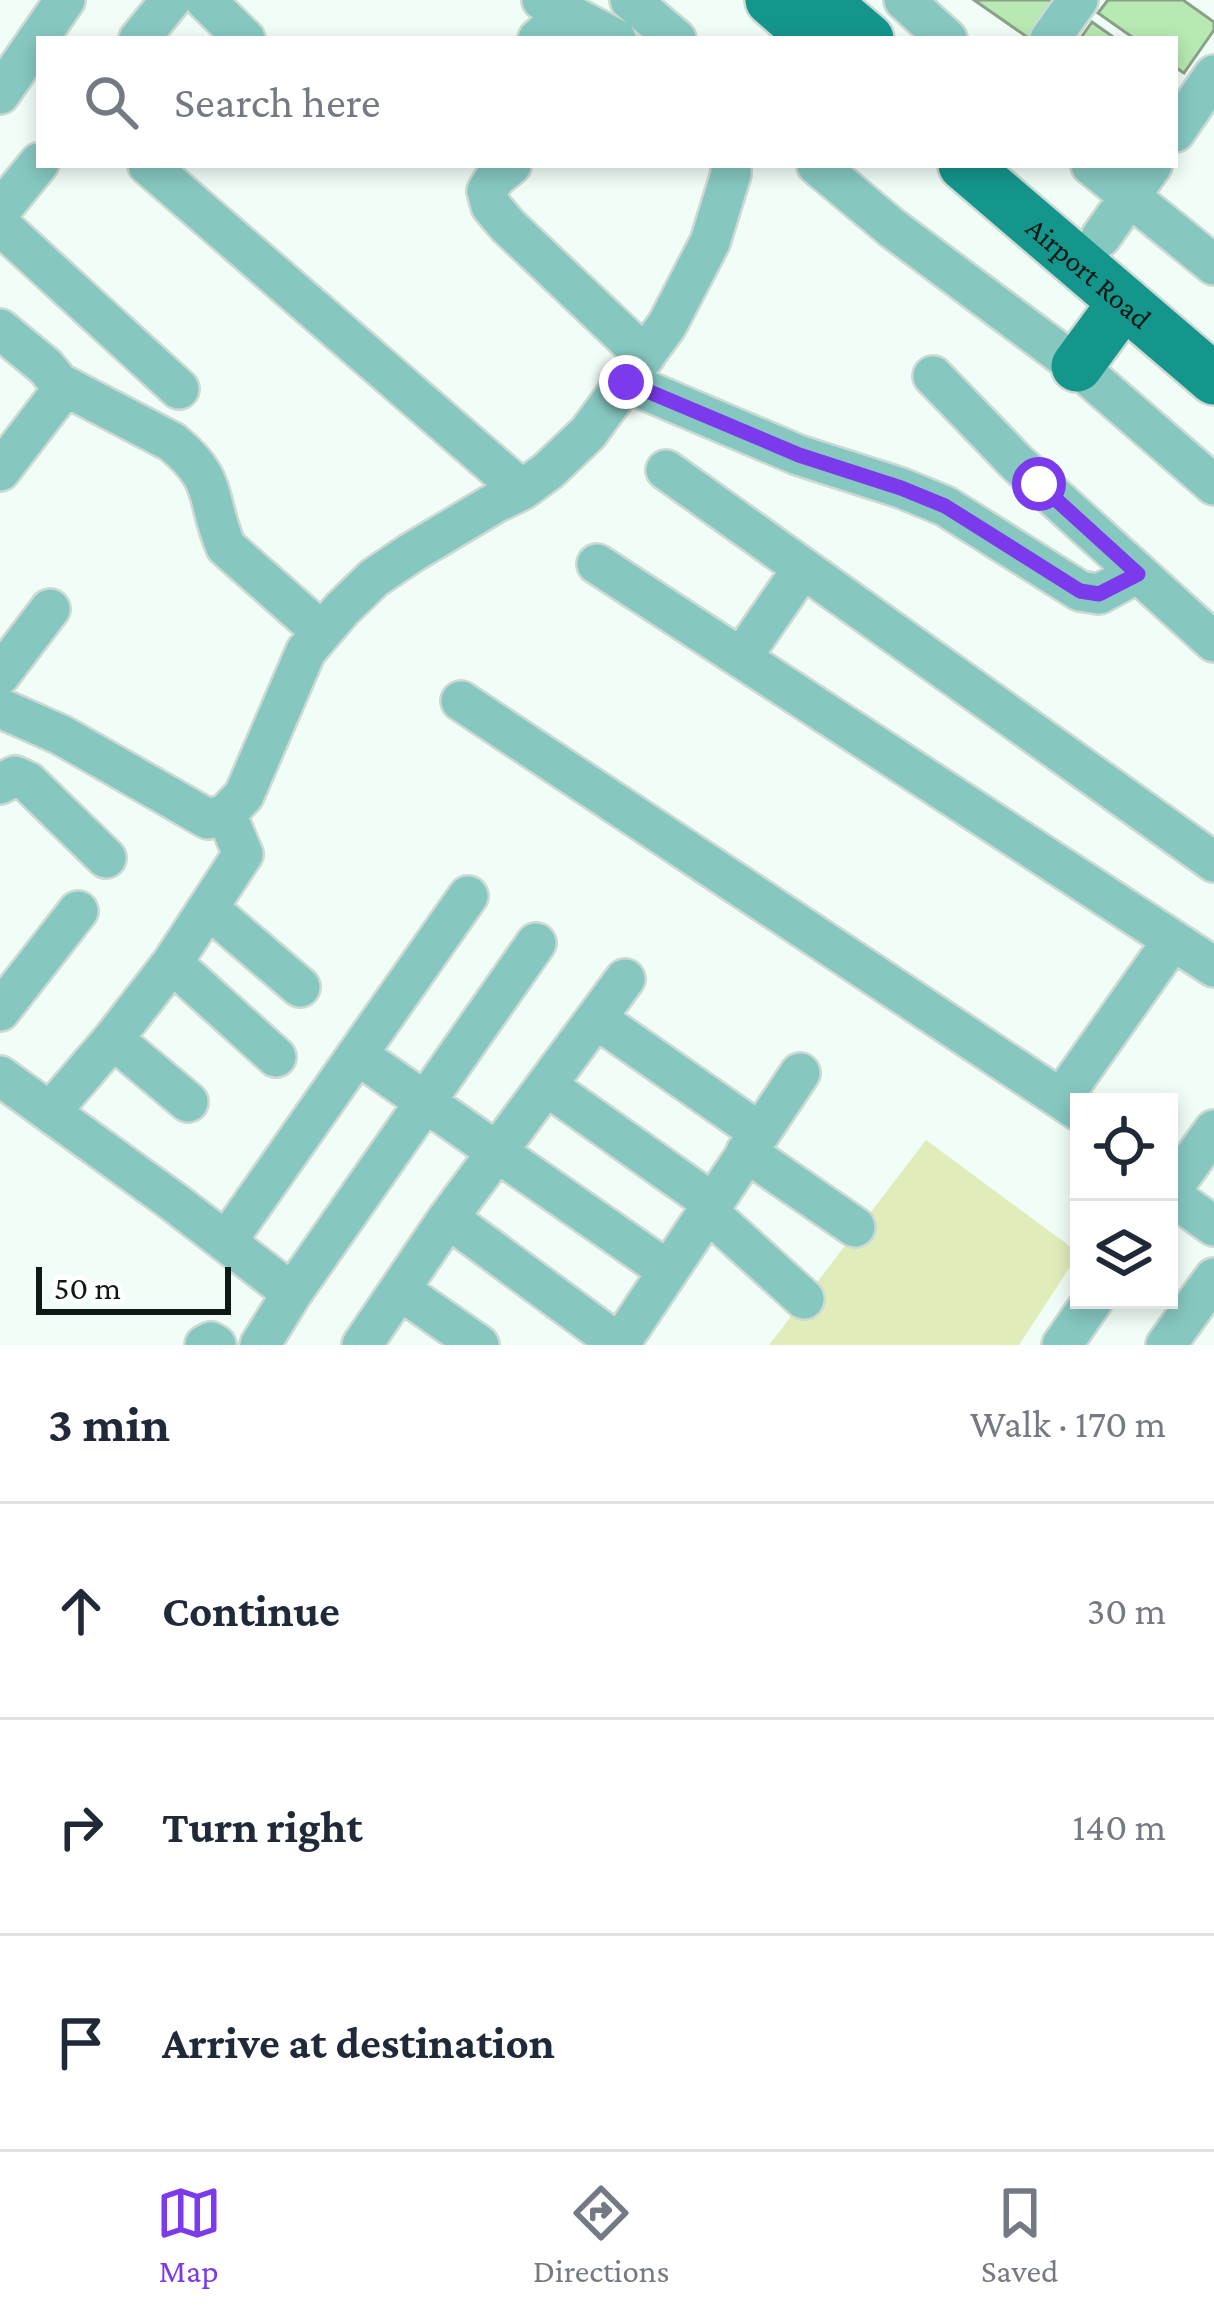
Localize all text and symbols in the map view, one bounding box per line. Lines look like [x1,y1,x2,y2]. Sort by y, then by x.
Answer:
search box [36,36,1178,168]
icon: search [78,69,144,135]
text: Search here [174,77,381,127]
street label: Airport Road [1020,210,1158,335]
route end [599,355,653,409]
route start [1012,457,1066,511]
map controls [1070,1093,1178,1309]
button: locate [1070,1093,1178,1201]
button: layers [1070,1201,1178,1309]
scale bar [36,1261,231,1314]
text: 50 m [54,1269,121,1306]
text: 3 min [48,1395,170,1452]
text: Walk · 170 m [970,1402,1166,1445]
icon: ahead [48,1578,114,1644]
text: Continue [162,1586,340,1636]
text: 30 m [1087,1589,1166,1632]
icon: right [48,1794,114,1860]
text: Turn right [162,1802,363,1852]
text: 140 m [1072,1805,1166,1848]
icon: arrive [48,2010,114,2076]
text: Arrive at destination [162,2018,555,2068]
tab: Map [156,2180,222,2289]
tab: Directions [533,2180,670,2289]
tab: Saved [981,2180,1058,2289]

